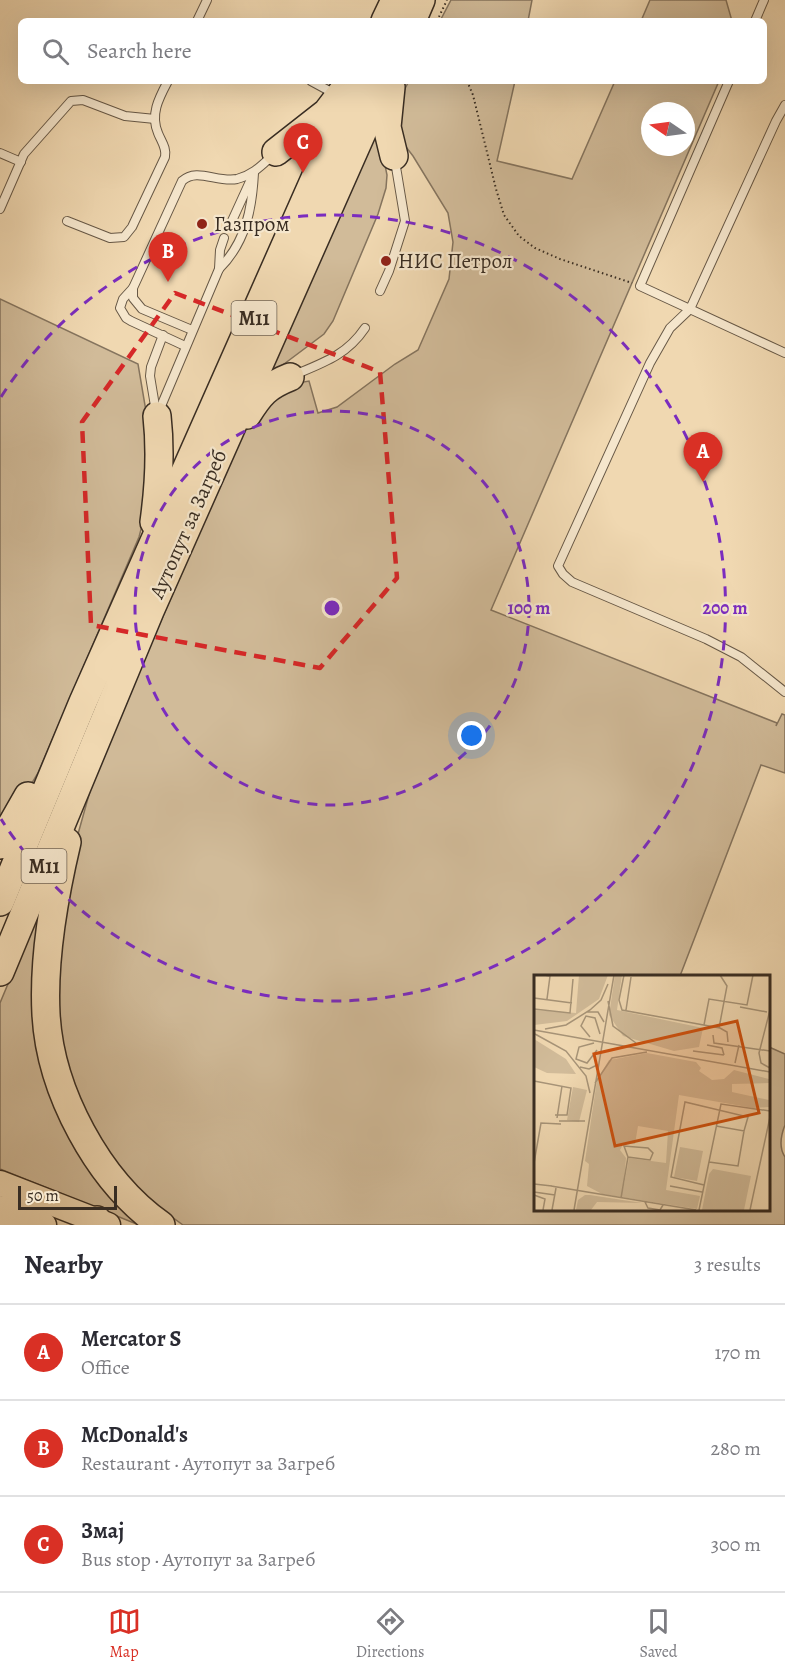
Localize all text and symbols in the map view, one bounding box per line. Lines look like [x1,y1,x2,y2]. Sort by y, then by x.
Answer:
search box [18,18,767,84]
icon: search [39,35,72,68]
text: Search here [87,36,192,66]
north arrow [641,102,695,156]
pin: C [284,124,322,173]
place label: Газпром [214,210,289,238]
marker: Газпром [195,217,209,231]
pin: B [148,232,188,282]
place label: НИС Петрол [398,247,512,275]
marker: НИС Петрол [379,254,393,268]
road number: M11 [232,301,276,335]
pin: A [684,432,722,482]
street label: Аутопут за Загреб [142,445,233,604]
text: 100 m [508,596,550,620]
text: 200 m [702,596,748,620]
centre of rings [322,598,342,618]
your location [457,721,486,750]
road number: M11 [22,849,66,883]
inset map [534,975,770,1210]
scale bar [18,1183,117,1210]
text: 50 m [27,1185,59,1207]
text: Nearby [24,1247,103,1282]
text: 3 results [694,1251,761,1278]
text: Mercator S [81,1324,181,1354]
text: A [37,1339,50,1366]
text: 170 m [715,1339,761,1366]
text: Office [81,1354,130,1381]
text: McDonald's [81,1420,188,1450]
text: B [37,1435,50,1462]
text: 280 m [711,1435,761,1462]
text: Restaurant · Аутопут за Загреб [81,1450,335,1477]
text: Змај [81,1516,124,1546]
text: C [37,1531,50,1558]
text: 300 m [711,1531,761,1558]
text: Bus stop · Аутопут за Загреб [81,1546,315,1573]
tab: Map [108,1605,141,1663]
tab: Directions [356,1605,424,1663]
tab: Saved [639,1605,677,1663]

